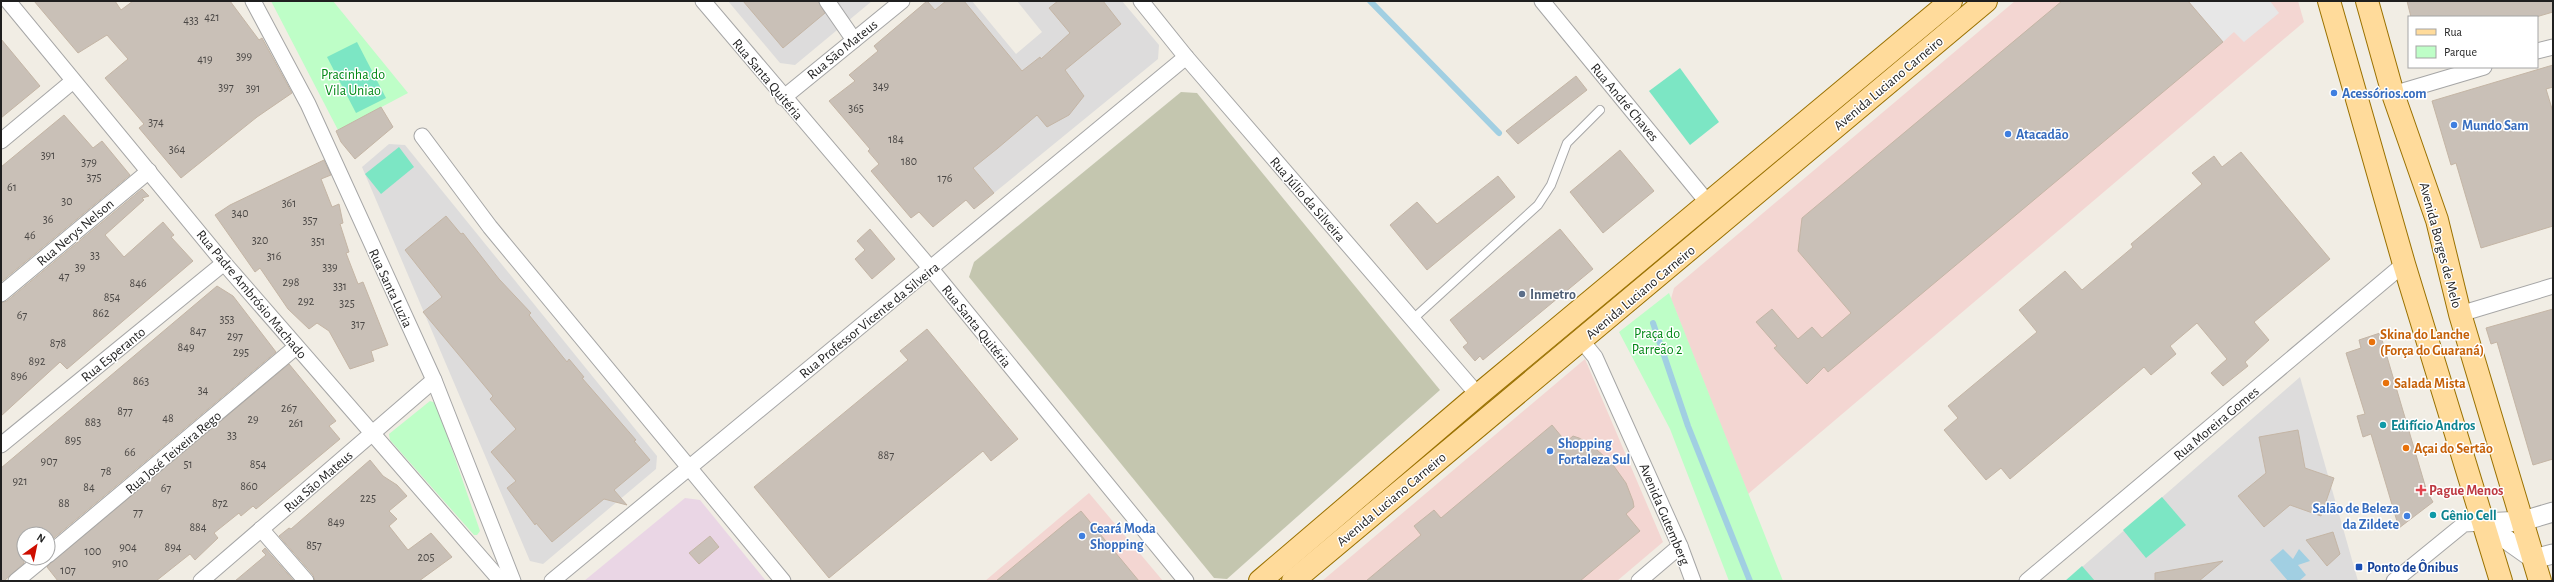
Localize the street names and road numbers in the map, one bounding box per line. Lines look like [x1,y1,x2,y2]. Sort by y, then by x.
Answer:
street label: Rua São Mateus [805,17,880,82]
street label: Avenida Luciano Carneiro [1831,34,1946,133]
street label: Rua Santa Quitéria [729,36,805,123]
street label: Rua André Chaves [1588,61,1661,144]
street label: Rua Júlio da Silveira [1267,155,1348,245]
street label: Avenida Borges de Melo [2416,181,2464,310]
street label: Rua Nerys Nelson [35,197,117,269]
street label: Rua Padre Ambrósio Machado [193,228,309,362]
street label: Avenida Luciano Carneiro [1583,243,1698,342]
street label: Rua Santa Luzia [366,247,415,330]
street label: Rua Professor Vicente da Silveira [797,260,943,381]
street label: Rua Santa Quitéria [939,283,1014,371]
street label: Rua Esperanto [79,325,148,385]
street label: Rua Moreira Gomes [2172,384,2262,463]
street label: Rua José Teixeira Rego [123,409,224,497]
street label: Rua São Mateus [282,448,356,515]
street label: Avenida Luciano Carneiro [1334,450,1449,549]
street label: Avenida Gutemberg [1636,462,1692,567]

